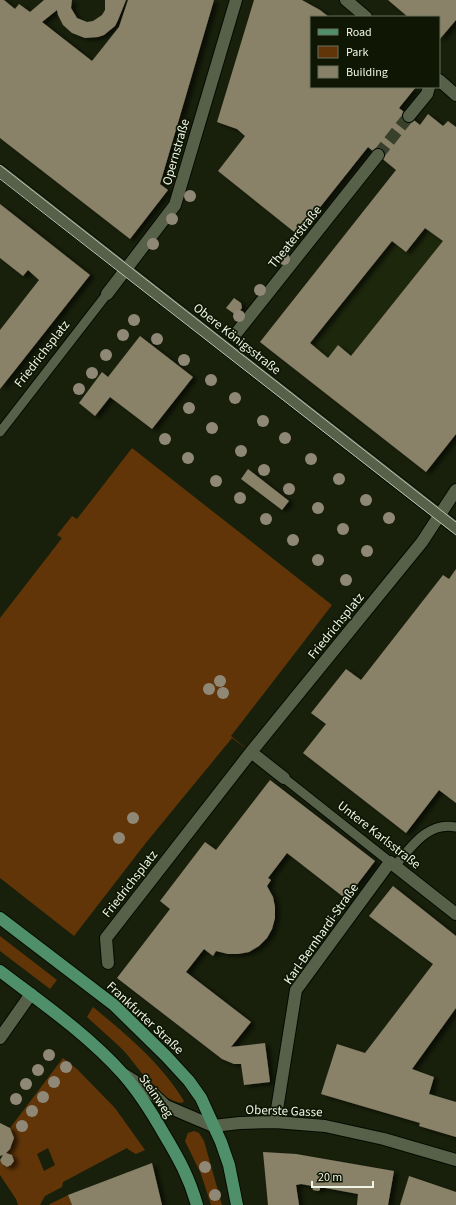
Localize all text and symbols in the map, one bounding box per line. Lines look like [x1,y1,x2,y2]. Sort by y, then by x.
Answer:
legend [310,16,440,88]
text: Road [346,24,372,41]
text: Park [346,44,368,61]
text: Building [346,64,388,81]
street label: Opernstraße [158,117,194,187]
street label: Theaterstraße [264,202,326,272]
street label: Obere Königsstraße [189,299,285,379]
street label: Friedrichsplatz [10,316,74,391]
street label: Friedrichsplatz [304,589,369,663]
street label: Untere Karlsstraße [334,797,424,873]
street label: Friedrichsplatz [98,846,162,921]
street label: Karl-Bernhardi-Straße [279,880,363,988]
street label: Frankfurter Straße [103,978,187,1058]
street label: Steinweg [134,1070,178,1122]
street label: Oberste Gasse [245,1101,323,1121]
scale bar [312,1163,373,1189]
text: 20 m [318,1169,342,1186]

